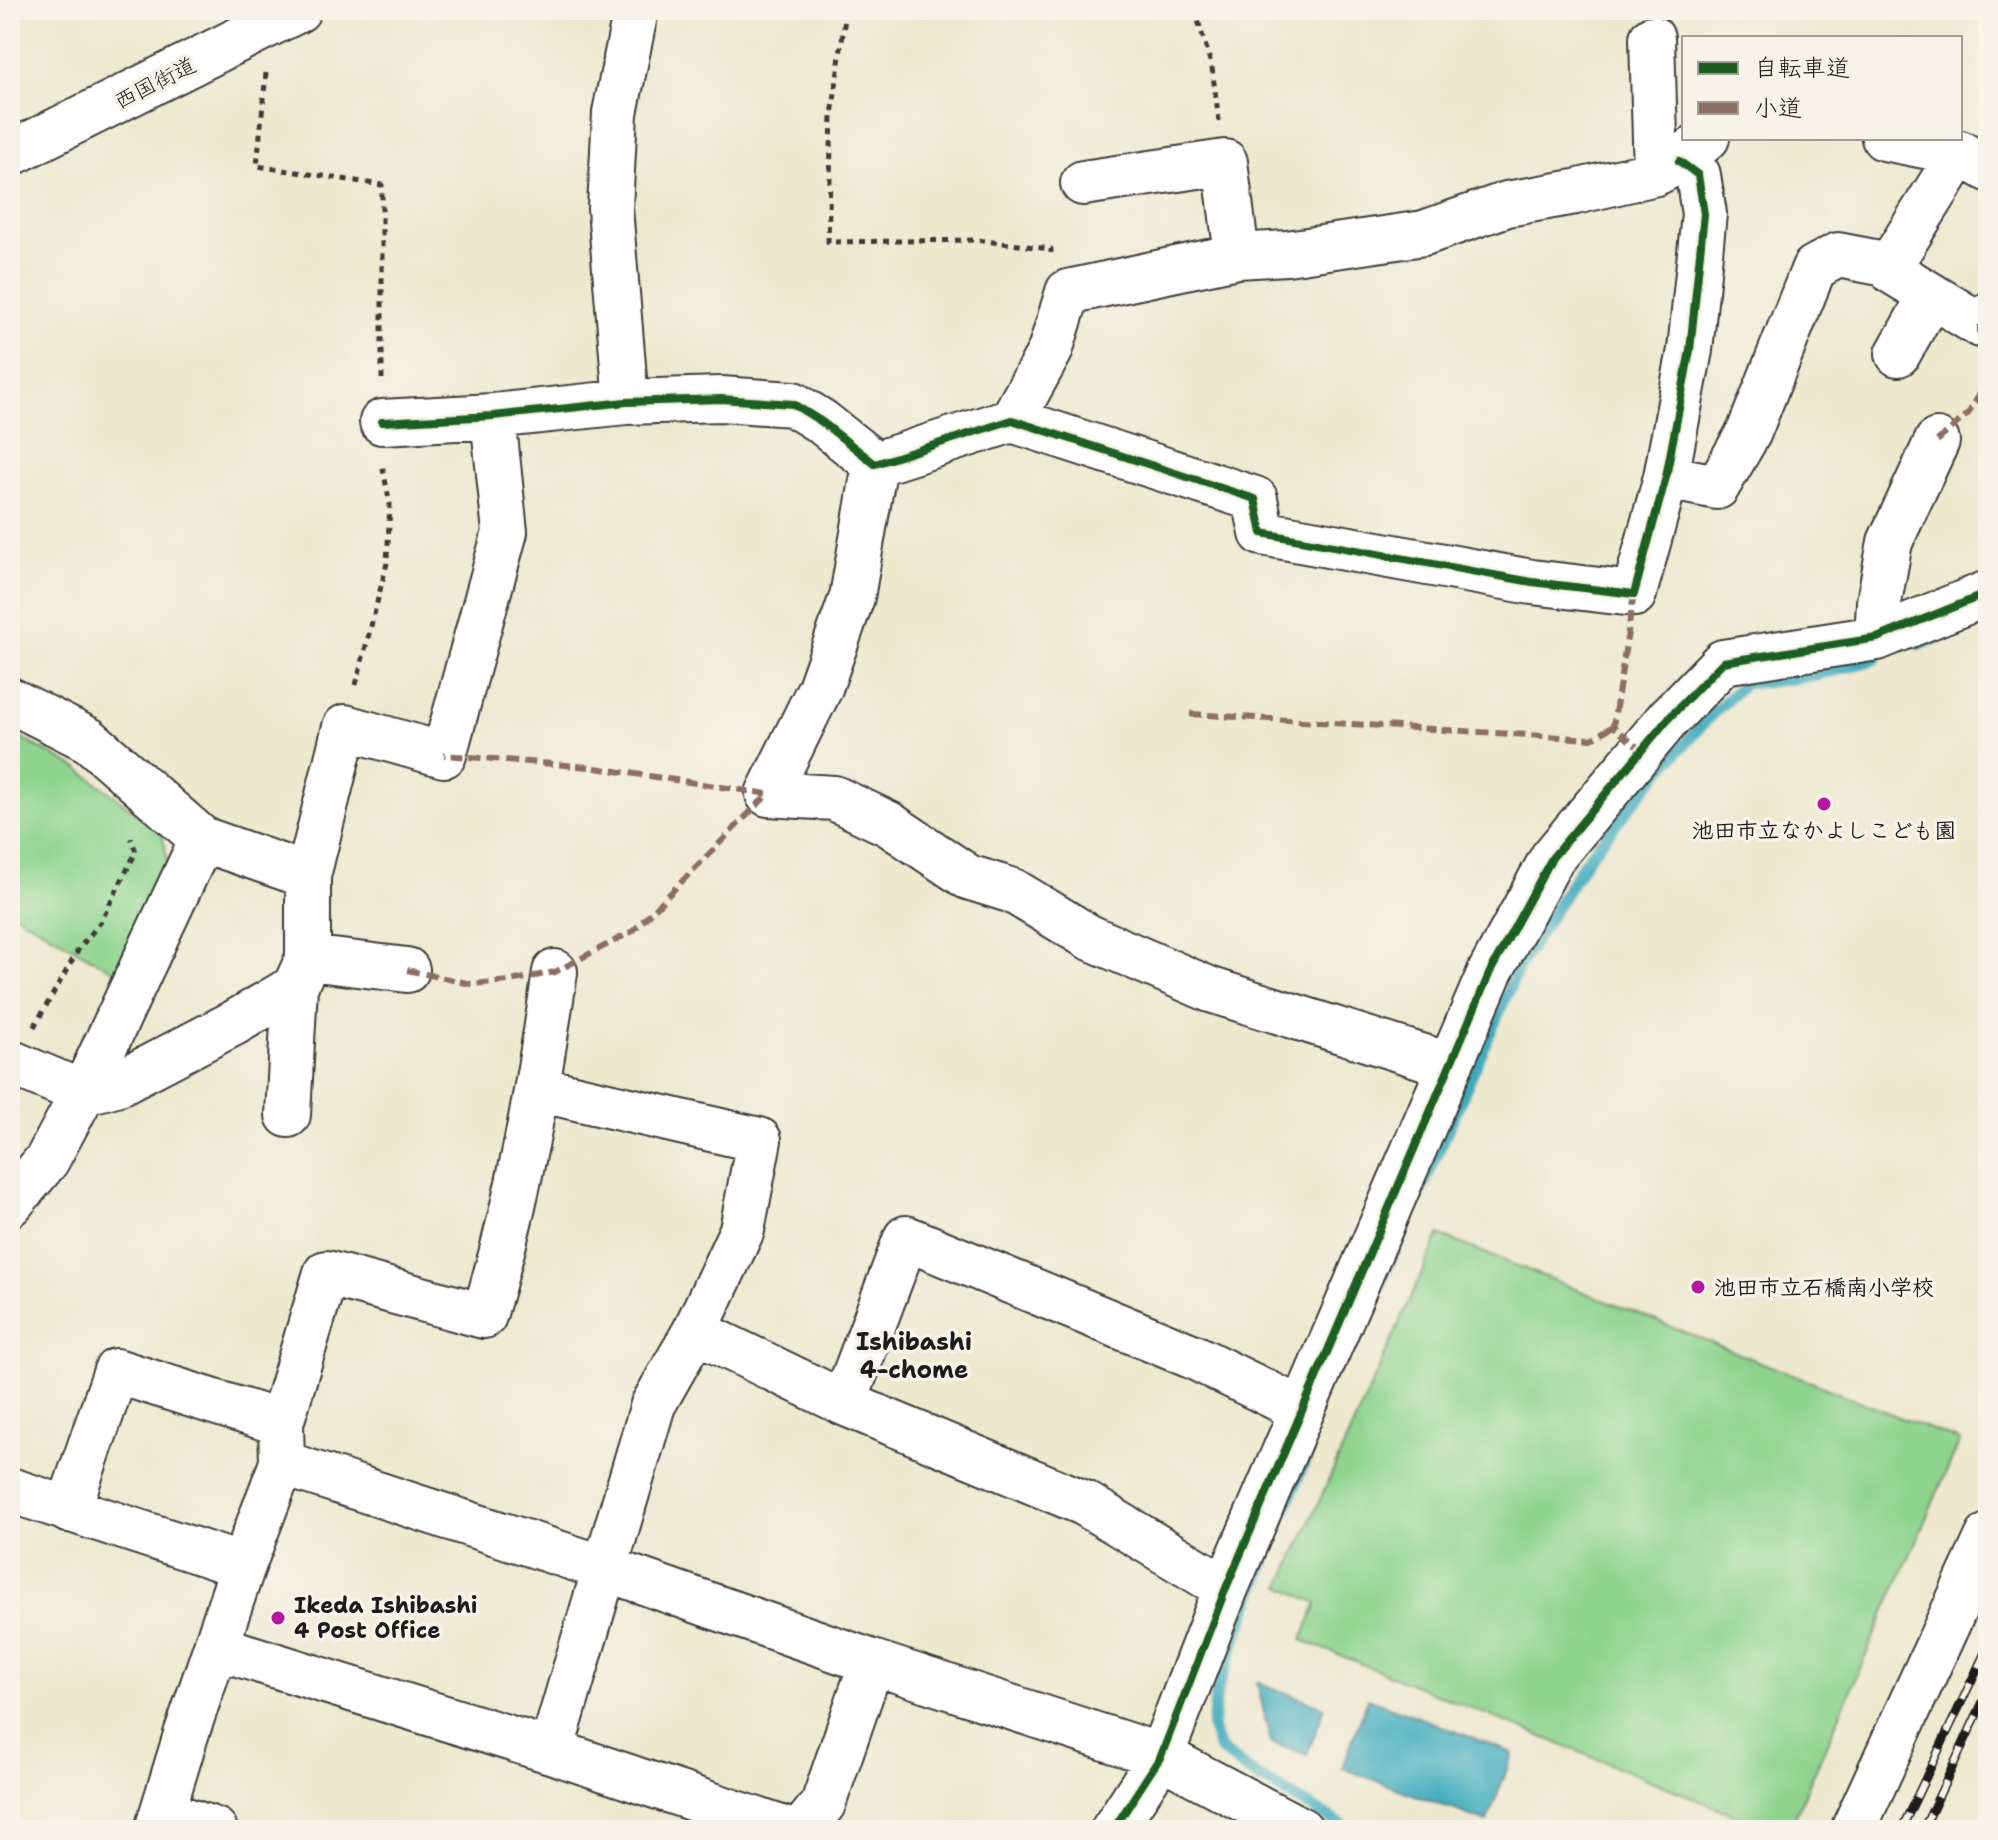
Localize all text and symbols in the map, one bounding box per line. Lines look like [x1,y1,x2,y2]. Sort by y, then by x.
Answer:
legend [1682,36,1962,140]
street label: 西国街道 [109,50,201,116]
text: 自転車道 [1754,52,1850,84]
text: 小道 [1754,92,1802,124]
marker: 池田市立なかよしこども園 [1815,795,1833,813]
place label: 池田市立なかよしこども園 [1692,816,1956,845]
place label: 池田市立石橋南小学校 [1714,1273,1934,1302]
marker: 池田市立石橋南小学校 [1689,1278,1707,1296]
district label: Ishibashi 4-chome [856,1326,972,1386]
place label: Ikeda Ishibashi 4 Post Office [294,1591,478,1645]
marker: Ikeda Ishibashi 4 Post Office [269,1609,287,1627]

